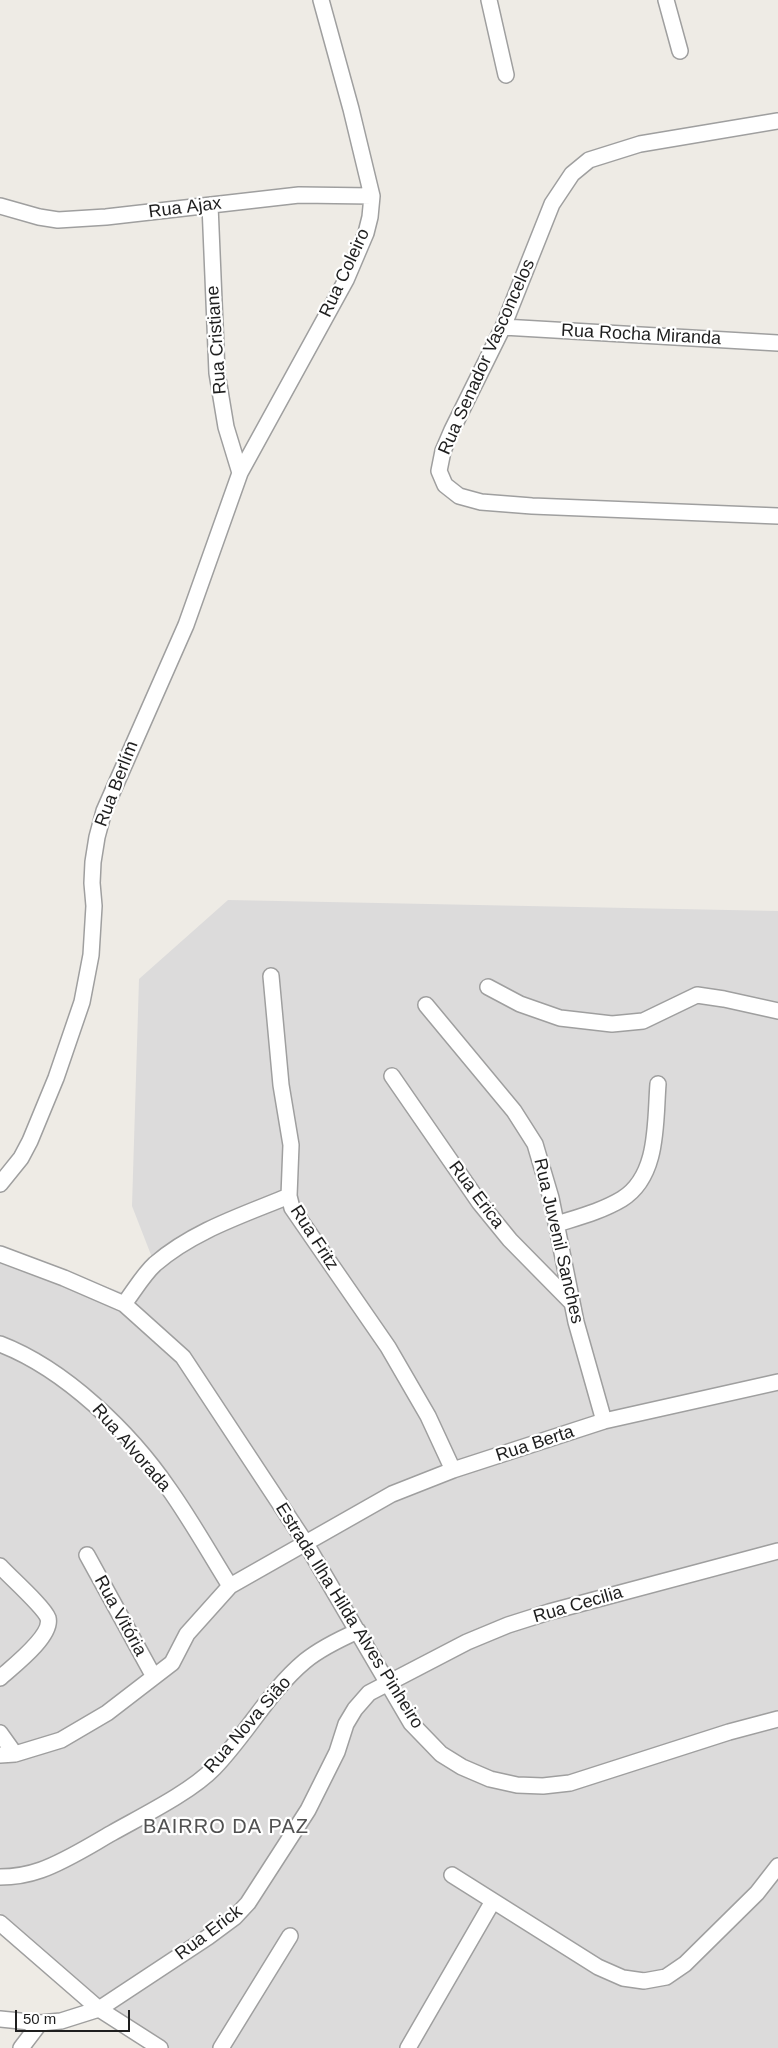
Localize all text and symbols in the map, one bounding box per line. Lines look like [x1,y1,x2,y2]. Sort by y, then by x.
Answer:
street label: Rua Ajax [147,193,223,223]
street label: Rua Coleiro [315,225,375,321]
street label: Rua Senador Vasconcelos [434,256,540,458]
street label: Rua Cristiane [202,285,232,395]
street label: Rua Rocha Miranda [561,320,721,350]
street label: Rua Berlím [91,738,143,830]
street label: Rua Juvenil Sanches [528,1156,588,1326]
street label: Rua Erica [444,1157,508,1233]
street label: Rua Fritz [285,1202,343,1274]
street label: Rua Alvorada [87,1400,175,1496]
street label: Rua Berta [493,1421,577,1467]
street label: Estrada Ilha Hilda Alves Pinheiro [270,1499,428,1733]
street label: Rua Vitória [89,1572,151,1660]
street label: Rua Cecilia [531,1582,625,1628]
street label: Rua Nova Sião [200,1672,296,1778]
district label: BAIRRO DA PAZ [141,1815,311,1839]
street label: Rua Erick [171,1901,247,1965]
scale bar [18,2000,132,2032]
text: 50 m [23,2010,56,2027]

